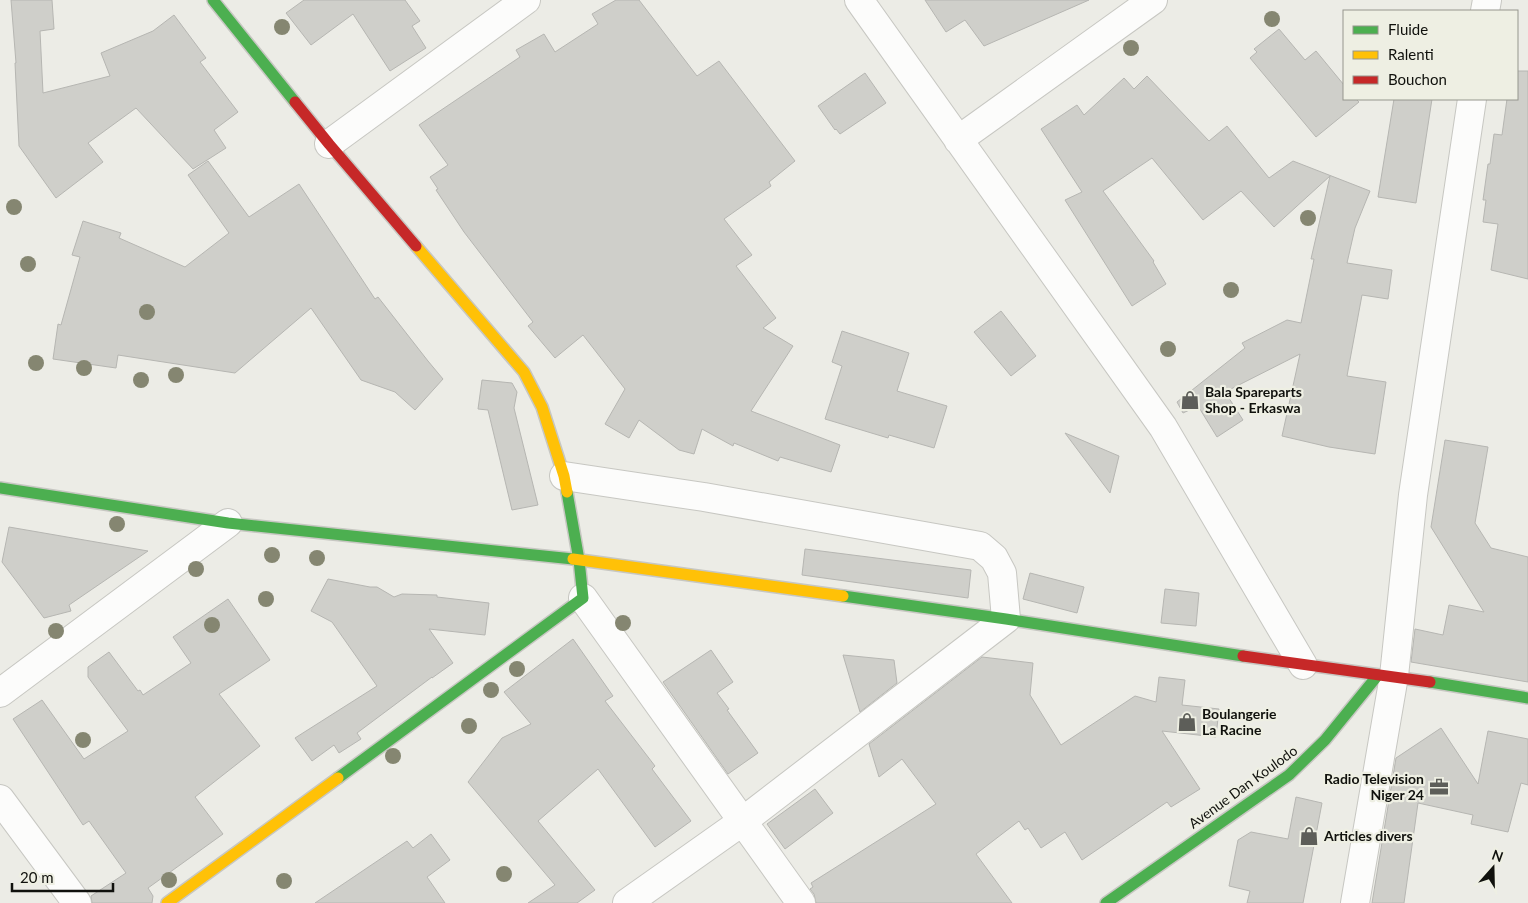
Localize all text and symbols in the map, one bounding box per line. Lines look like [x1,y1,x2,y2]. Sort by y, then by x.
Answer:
legend [1343,10,1518,100]
text: Fluide [1388,20,1428,38]
text: Ralenti [1388,45,1434,63]
text: Bouchon [1388,70,1447,88]
place label: Bala Spareparts Shop - Erkaswa [1205,383,1302,416]
shop icon: Bala Spareparts Shop - Erkaswa [1179,389,1201,411]
place label: Boulangerie La Racine [1202,705,1277,738]
shop icon: Boulangerie La Racine [1176,711,1198,733]
street label: Avenue Dan Koulodo [1185,741,1300,832]
place label: Radio Television Niger 24 [1324,770,1424,803]
office icon: Radio Television Niger 24 [1428,776,1450,798]
shop icon: Articles divers [1298,825,1320,847]
place label: Articles divers [1323,827,1413,844]
north arrow [1468,843,1518,893]
text: N [1490,845,1506,865]
scale bar [12,860,114,892]
text: 20 m [20,868,54,886]

